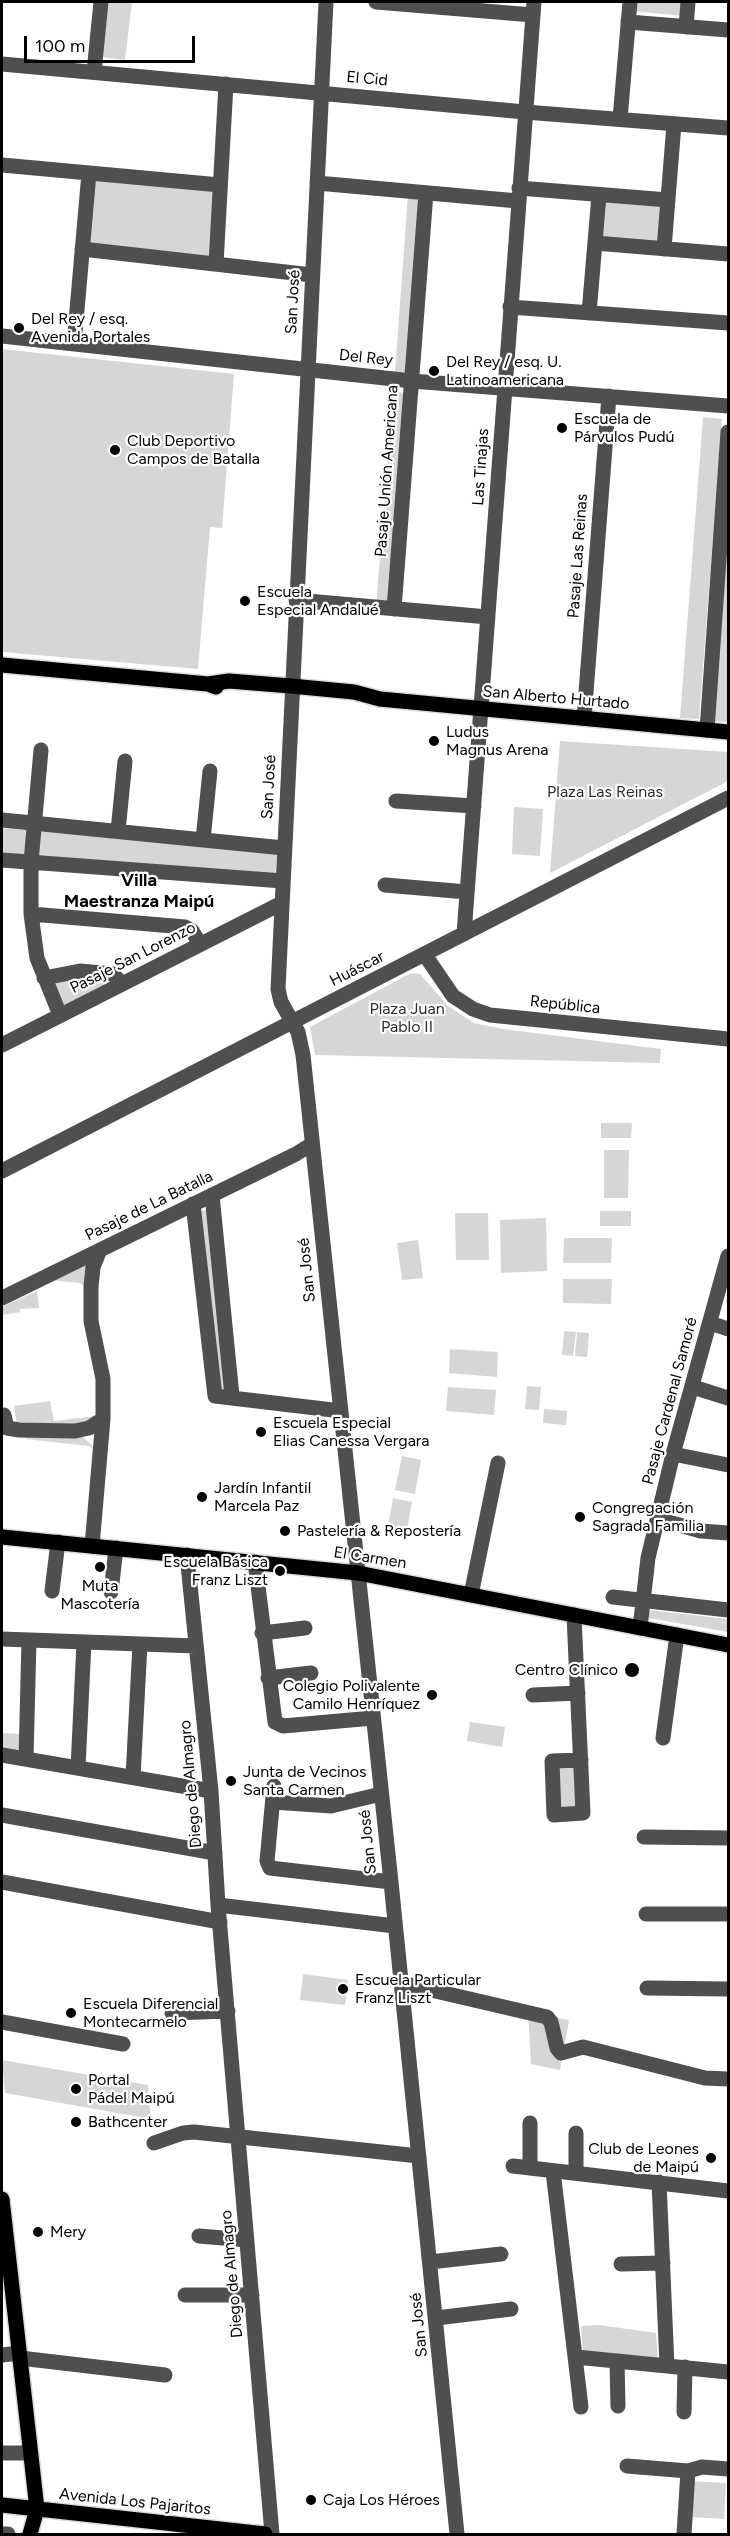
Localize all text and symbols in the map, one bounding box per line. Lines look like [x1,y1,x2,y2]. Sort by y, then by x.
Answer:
scale bar [27,24,198,62]
text: 100 m [35,35,85,57]
street label: El Cid [345,68,389,90]
street label: San José [282,269,304,335]
place label: Del Rey / esq. Avenida Portales [31,309,150,347]
marker: Del Rey / esq. Avenida Portales [12,321,26,335]
street label: Del Rey [338,346,394,370]
place label: Del Rey / esq. U. Latinoamericana [446,352,564,390]
marker: Del Rey / esq. U. Latinoamericana [427,364,441,378]
street label: Pasaje Unión Americana [371,384,403,558]
place label: Escuela de Párvulos Pudú [574,409,675,447]
marker: Escuela de Párvulos Pudú [555,421,569,435]
street label: Las Tinajas [469,428,493,506]
place label: Club Deportivo Campos de Batalla [127,431,260,469]
marker: Club Deportivo Campos de Batalla [108,443,122,457]
street label: Pasaje Las Reinas [564,493,592,619]
place label: Escuela Especial Andalué [257,582,379,620]
marker: Escuela Especial Andalué [238,594,252,608]
street label: San Alberto Hurtado [482,682,630,714]
place label: Ludus Magnus Arena [446,722,548,760]
marker: Ludus Magnus Arena [427,734,441,748]
street label: San José [258,754,280,820]
park label: Plaza Las Reinas [547,782,663,802]
district label: Villa Maestranza Maipú [64,870,214,912]
street label: Pasaje San Lorenzo [67,918,199,998]
street label: Huáscar [326,947,388,991]
street label: República [529,992,601,1018]
park label: Plaza Juan Pablo II [369,999,445,1037]
street label: Pasaje de La Batalla [82,1167,216,1245]
street label: San José [294,1237,320,1303]
street label: Pasaje Cardenal Samoré [638,1315,702,1487]
place label: Escuela Especial Elias Canessa Vergara [273,1413,429,1451]
marker: Escuela Especial Elias Canessa Vergara [254,1425,268,1439]
place label: Jardín Infantil Marcela Paz [214,1478,311,1516]
marker: Jardín Infantil Marcela Paz [195,1490,209,1504]
place label: Congregación Sagrada Familia [592,1498,704,1536]
marker: Congregación Sagrada Familia [573,1510,587,1524]
place label: Pastelería & Repostería [297,1521,461,1541]
marker: Pastelería & Repostería [278,1524,292,1538]
street label: El Carmen [332,1543,408,1573]
place label: Escuela Básica Franz Liszt [163,1552,268,1590]
marker: Muta Mascotería [93,1560,107,1574]
marker: Escuela Básica Franz Liszt [273,1564,287,1578]
place label: Muta Mascotería [60,1576,140,1614]
place label: Centro Clínico [515,1660,618,1680]
marker: Centro Clínico [623,1661,641,1679]
place label: Colegio Polivalente Camilo Henríquez [283,1676,420,1714]
marker: Colegio Polivalente Camilo Henríquez [425,1688,439,1702]
street label: Diego de Almagro [176,1719,206,1849]
place label: Junta de Vecinos Santa Carmen [243,1762,366,1800]
marker: Junta de Vecinos Santa Carmen [224,1774,238,1788]
street label: San José [355,1809,381,1875]
place label: Escuela Particular Franz Liszt [355,1970,481,2008]
marker: Escuela Particular Franz Liszt [336,1982,350,1996]
place label: Escuela Diferencial Montecarmelo [83,1994,218,2032]
marker: Escuela Diferencial Montecarmelo [64,2006,78,2020]
place label: Portal Pádel Maipú [88,2070,175,2108]
marker: Portal Pádel Maipú [69,2082,83,2096]
place label: Bathcenter [88,2112,167,2132]
marker: Bathcenter [69,2115,83,2129]
place label: Club de Leones de Maipú [588,2139,699,2177]
marker: Club de Leones de Maipú [704,2151,718,2165]
street label: Diego de Almagro [217,2209,247,2339]
place label: Mery [50,2222,86,2242]
marker: Mery [31,2225,45,2239]
street label: San José [406,2292,432,2358]
street label: Avenida Los Pajaritos [58,2484,212,2520]
place label: Caja Los Héroes [323,2490,440,2510]
marker: Caja Los Héroes [304,2493,318,2507]

